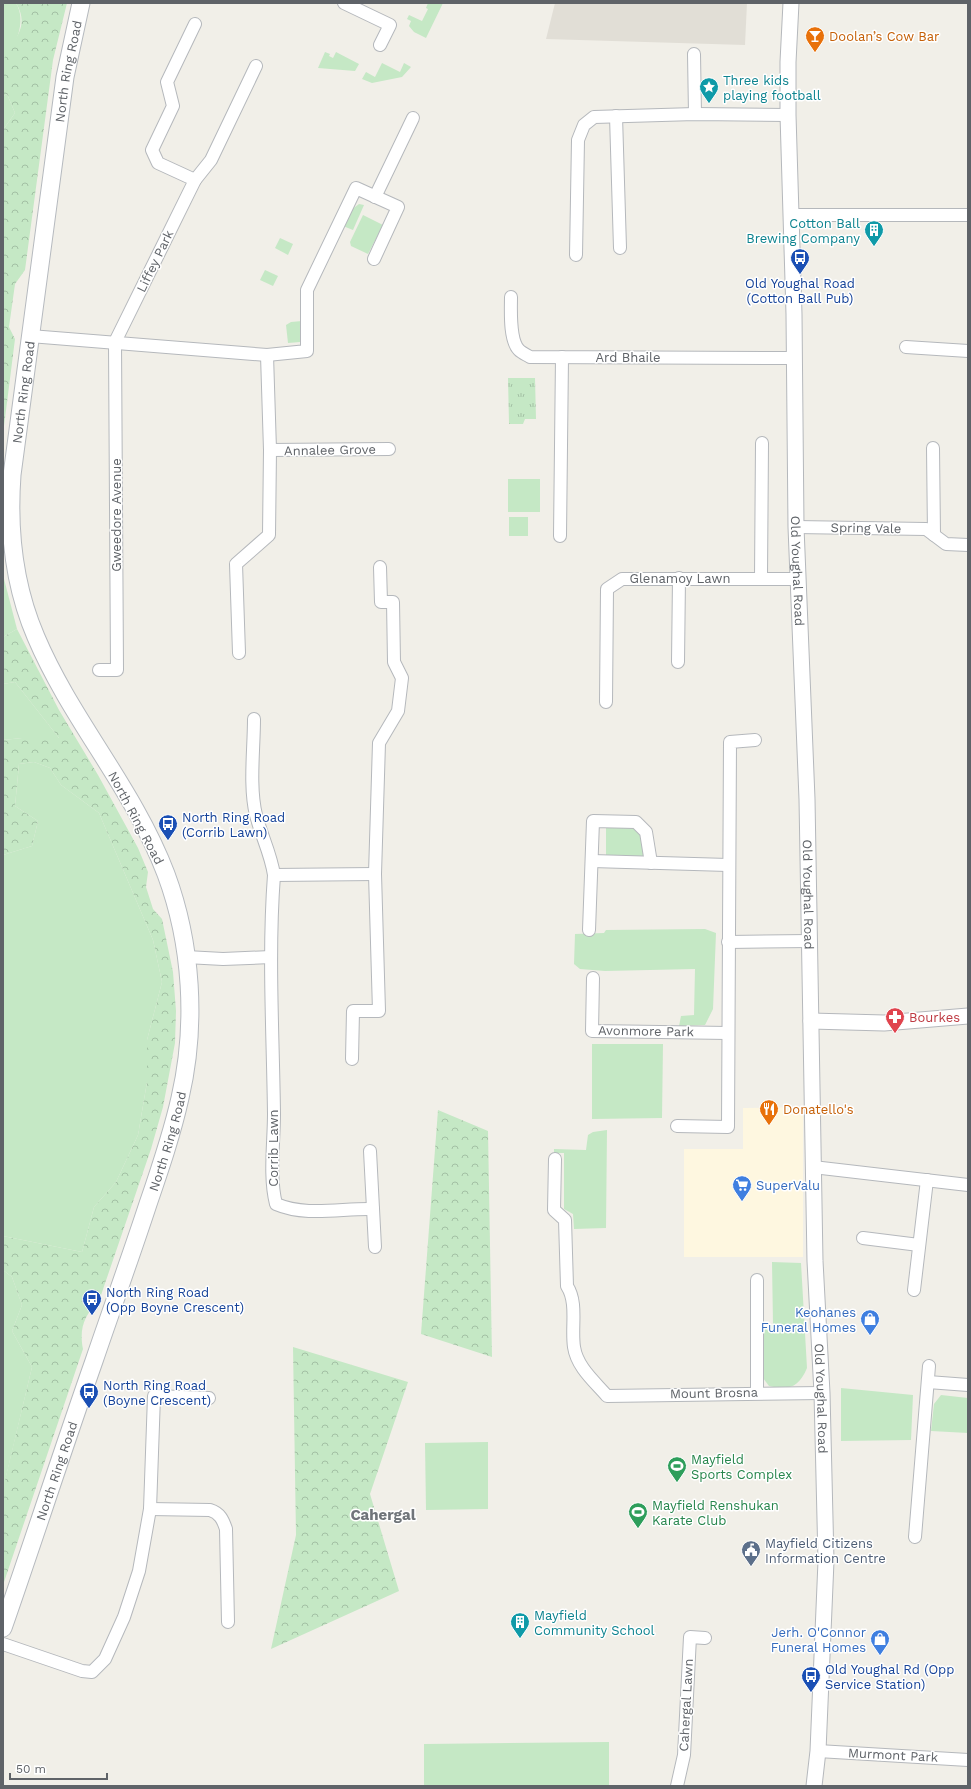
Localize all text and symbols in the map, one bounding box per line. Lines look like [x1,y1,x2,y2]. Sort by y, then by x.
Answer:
street label: North Ring Road [52,19,85,123]
bar icon: Doolan’s Cow Bar [804,25,826,53]
place label: Doolan’s Cow Bar [829,29,939,44]
place label: Three kids playing football [723,73,821,103]
place icon: Three kids playing football [698,76,720,104]
place label: Cotton Ball Brewing Company [746,216,860,246]
building icon: Cotton Ball Brewing Company [863,219,885,247]
street label: Liffey Park [134,227,177,295]
bus stop icon: Old Youghal Road (Cotton Ball Pub) [789,247,811,275]
place label: Old Youghal Road (Cotton Ball Pub) [745,276,855,306]
street label: North Ring Road [9,340,37,444]
street label: Ard Bhaile [595,350,661,365]
street label: Annalee Grove [284,442,376,458]
street label: Gweedore Avenue [109,458,124,572]
street label: Old Youghal Road [788,516,807,626]
street label: Spring Vale [831,520,901,536]
street label: Glenamoy Lawn [629,571,731,586]
street label: North Ring Road [105,769,167,867]
place label: North Ring Road (Corrib Lawn) [182,810,285,840]
bus stop icon: North Ring Road (Corrib Lawn) [157,813,179,841]
street label: Old Youghal Road [800,839,817,950]
pharmacy icon: Bourkes [884,1006,906,1034]
place label: Bourkes [909,1010,960,1025]
street label: Avonmore Park [598,1023,695,1039]
street label: North Ring Road [146,1090,189,1193]
restaurant icon: Donatello's [758,1098,780,1126]
place label: Donatello's [783,1102,854,1117]
street label: Corrib Lawn [266,1109,281,1187]
supermarket icon: SuperValu [731,1174,753,1202]
place label: SuperValu [756,1178,820,1193]
place label: North Ring Road (Opp Boyne Crescent) [106,1285,244,1315]
bus stop icon: North Ring Road (Opp Boyne Crescent) [81,1288,103,1316]
place label: Keohanes Funeral Homes [761,1305,856,1335]
shop icon: Keohanes Funeral Homes [859,1308,881,1336]
street label: Old Youghal Road [812,1343,831,1454]
place label: North Ring Road (Boyne Crescent) [103,1378,211,1408]
bus stop icon: North Ring Road (Boyne Crescent) [78,1381,100,1409]
street label: Mount Brosna [670,1385,759,1401]
street label: North Ring Road [33,1419,80,1522]
place label: Mayfield Sports Complex [691,1452,792,1482]
sports icon: Mayfield Sports Complex [666,1455,688,1483]
place label: Mayfield Renshukan Karate Club [652,1498,779,1528]
sports icon: Mayfield Renshukan Karate Club [627,1501,649,1529]
district label: Cahergal [350,1506,416,1524]
place label: Mayfield Citizens Information Centre [765,1536,886,1566]
public building icon: Mayfield Citizens Information Centre [740,1539,762,1567]
place label: Mayfield Community School [534,1608,655,1638]
building icon: Mayfield Community School [509,1611,531,1639]
place label: Jerh. O'Connor Funeral Homes [771,1625,866,1655]
shop icon: Jerh. O'Connor Funeral Homes [869,1628,891,1656]
street label: Cahergal Lawn [676,1658,696,1752]
place label: Old Youghal Rd (Opp Service Station) [825,1662,954,1692]
bus stop icon: Old Youghal Rd (Opp Service Station) [800,1665,822,1693]
street label: Murmont Park [848,1745,939,1765]
scale bar [10,1755,107,1781]
text: 50 m [16,1762,46,1776]

